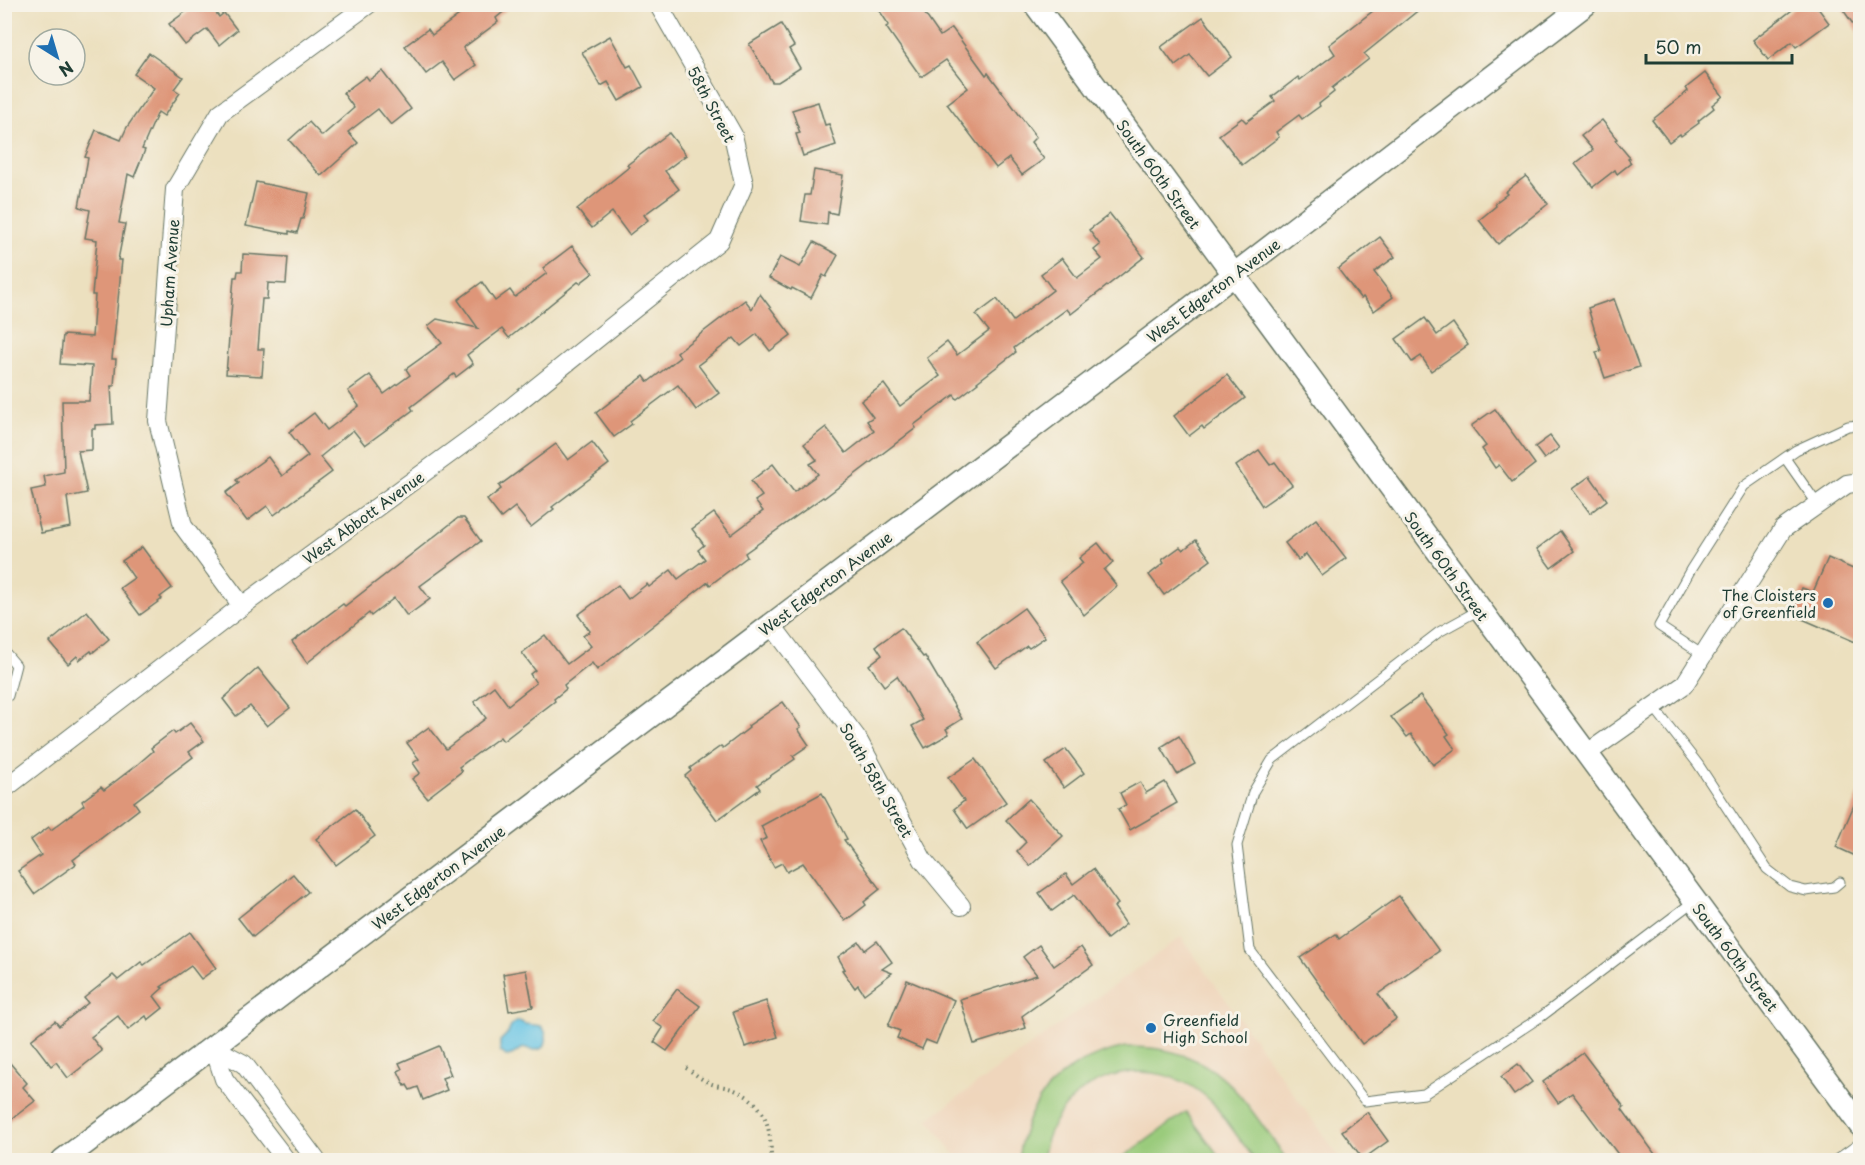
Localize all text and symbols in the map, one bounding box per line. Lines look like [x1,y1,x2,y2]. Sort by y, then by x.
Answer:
north arrow [27,27,87,87]
scale bar [1646,27,1792,65]
text: 50 m [1655,33,1702,60]
text: N [54,56,79,83]
street label: 58th Street [682,62,742,146]
street label: South 60th Street [1111,114,1207,234]
street label: Upham Avenue [154,218,184,328]
street label: West Edgerton Avenue [1141,232,1285,348]
street label: West Abbott Avenue [297,465,429,569]
street label: South 60th Street [1399,506,1495,626]
street label: West Edgerton Avenue [753,525,897,641]
place label: The Cloisters of Greenfield [1722,583,1816,623]
marker: The Cloisters of Greenfield [1821,596,1835,610]
street label: South 58th Street [835,718,919,842]
street label: West Edgerton Avenue [366,819,510,935]
street label: South 60th Street [1688,898,1784,1016]
place label: Greenfield High School [1163,1008,1248,1048]
marker: Greenfield High School [1144,1021,1158,1035]

